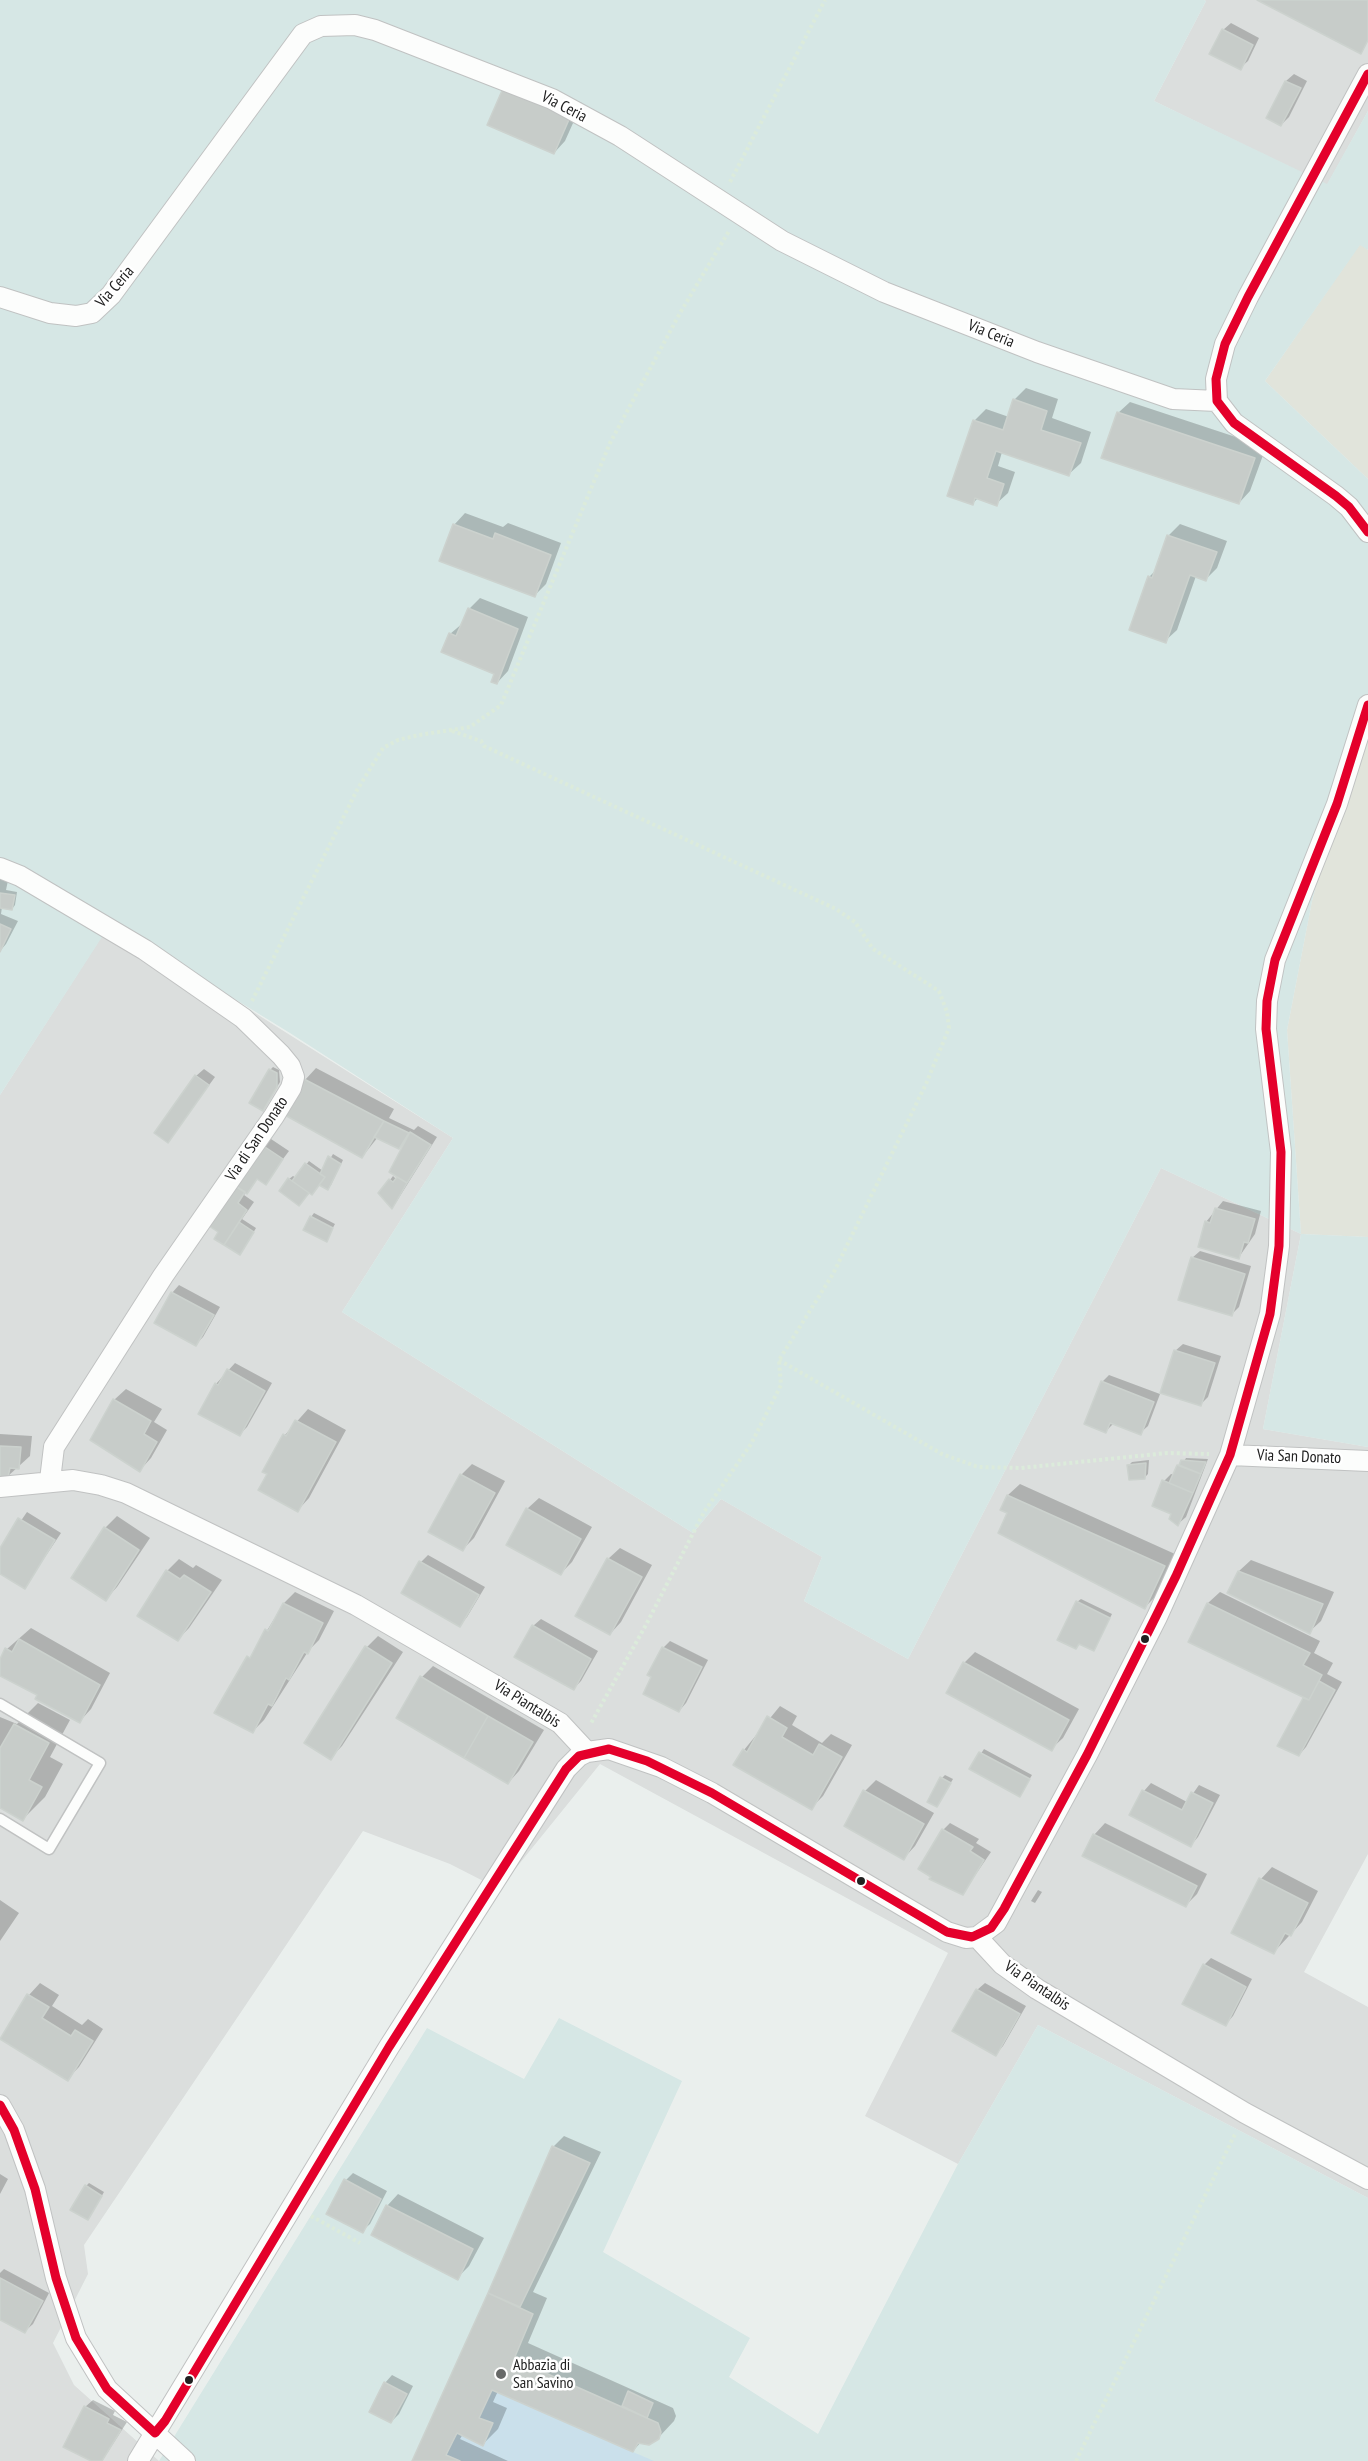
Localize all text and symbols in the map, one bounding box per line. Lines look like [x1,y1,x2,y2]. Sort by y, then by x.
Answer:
street label: Via Ceria [538,87,590,127]
street label: Via Ceria [92,262,138,312]
street label: Via Ceria [965,316,1017,352]
street label: Via di San Donato [222,1093,292,1185]
street label: Via San Donato [1257,1446,1341,1468]
unlabelled marker [1139,1633,1151,1645]
street label: Via Piantalbis [490,1676,564,1732]
unlabelled marker [855,1875,867,1887]
street label: Via Piantalbis [1000,1957,1074,2015]
place label: Abbazia di San Savino [513,2355,574,2393]
marker: Abbazia di San Savino [494,2367,508,2381]
unlabelled marker [183,2374,195,2386]

